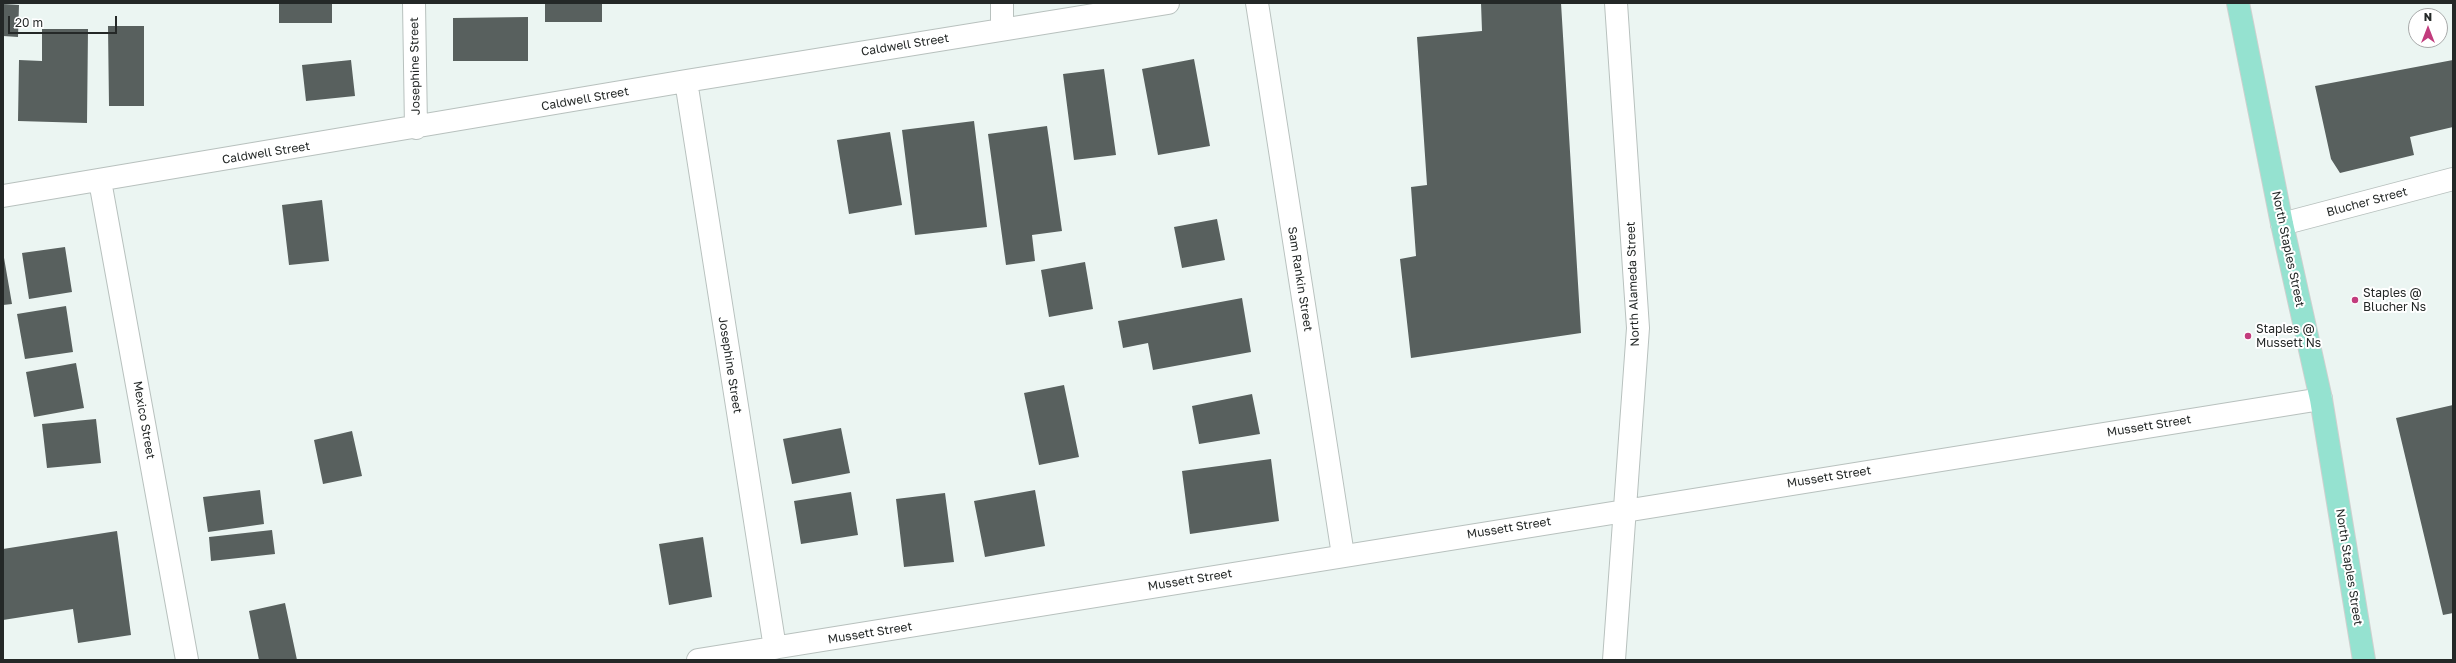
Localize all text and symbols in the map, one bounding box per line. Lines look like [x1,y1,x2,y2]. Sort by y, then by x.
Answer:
scale bar [10,8,119,34]
north arrow [2408,8,2448,48]
text: N [2424,10,2432,23]
text: 20 m [15,15,43,30]
street label: Josephine Street [407,17,423,115]
street label: Caldwell Street [860,31,950,59]
street label: Caldwell Street [540,84,630,114]
street label: Caldwell Street [221,139,311,167]
street label: Blucher Street [2325,184,2409,220]
street label: North Staples Street [2269,190,2307,308]
street label: North Alameda Street [1624,221,1642,347]
street label: Sam Rankin Street [1285,225,1315,333]
place label: Staples @ Blucher Ns [2363,286,2426,314]
marker: Staples @ Blucher Ns [2350,295,2360,305]
street label: Josephine Street [715,315,745,415]
place label: Staples @ Mussett Ns [2256,322,2321,350]
marker: Staples @ Mussett Ns [2243,331,2253,341]
street label: Mexico Street [130,380,158,460]
street label: Mussett Street [2106,412,2192,440]
street label: Mussett Street [1786,463,1872,491]
street label: North Staples Street [2333,507,2365,627]
street label: Mussett Street [1466,514,1552,542]
street label: Mussett Street [1147,566,1233,594]
street label: Mussett Street [827,619,913,647]

